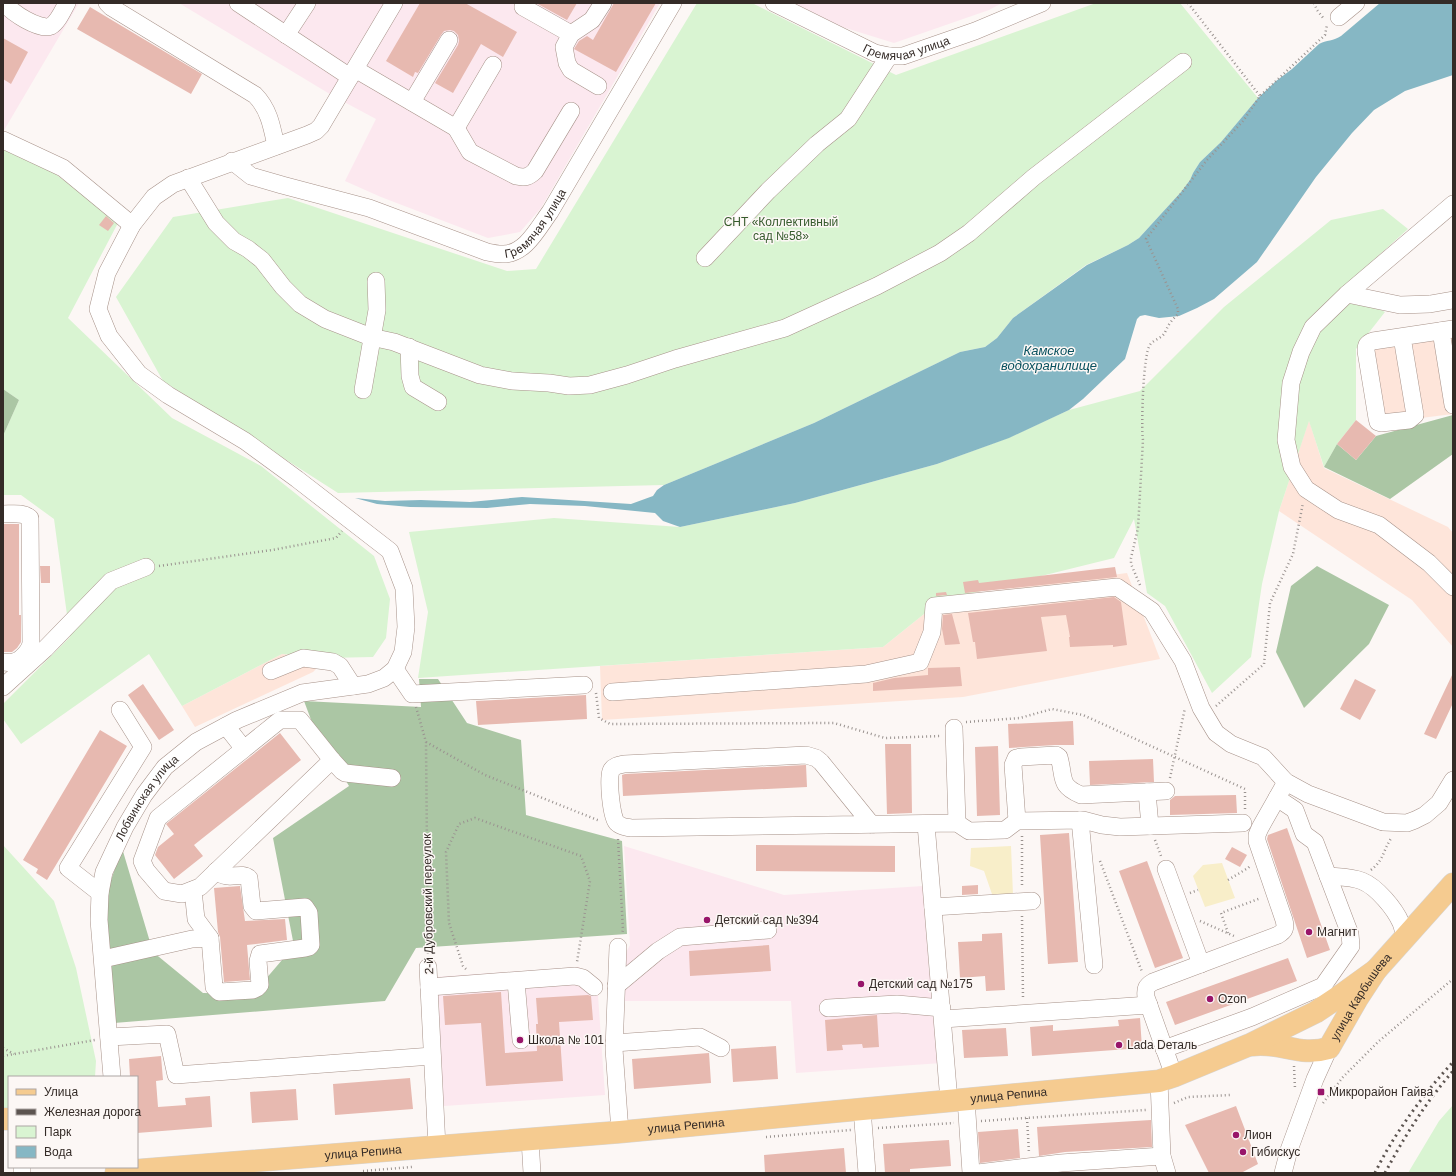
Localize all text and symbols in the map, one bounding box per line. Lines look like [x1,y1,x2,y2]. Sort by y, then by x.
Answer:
street label: Гремячая улица [861,33,952,63]
street label: Гремячая улица [504,186,569,261]
park label: СНТ «Коллективный сад №58» [724,215,838,243]
water label: Камское водохранилище [1001,343,1097,373]
street label: Лобвинская улица [112,752,182,843]
street label: 2-й Дубровский переулок [420,833,436,975]
place label: Детский сад №394 [715,913,819,927]
marker: Детский сад №394 [702,915,712,925]
place label: Магнит [1317,925,1358,939]
marker: Магнит [1304,927,1314,937]
street label: улица Карбышева [1328,950,1395,1043]
place label: Детский сад №175 [869,977,973,991]
marker: Детский сад №175 [856,979,866,989]
place label: Ozon [1218,992,1247,1006]
marker: Ozon [1205,994,1215,1004]
place label: Школа № 101 [528,1033,604,1047]
marker: Школа № 101 [515,1035,525,1045]
place label: Lada Dеталь [1127,1038,1197,1052]
marker: Lada Dеталь [1114,1040,1124,1050]
legend [8,1076,138,1168]
text: Улица [44,1085,78,1099]
street label: улица Репина [970,1085,1048,1106]
place label: Микрорайон Гайва [1329,1085,1433,1099]
marker: Микрорайон Гайва [1316,1087,1326,1097]
text: Железная дорога [44,1105,141,1119]
street label: улица Репина [647,1115,725,1136]
text: Парк [44,1125,72,1139]
place label: Лион [1244,1128,1272,1142]
marker: Лион [1231,1130,1241,1140]
street label: улица Репина [324,1142,403,1162]
text: Вода [44,1145,72,1159]
place label: Гибискус [1251,1145,1300,1159]
marker: Гибискус [1238,1147,1248,1157]

